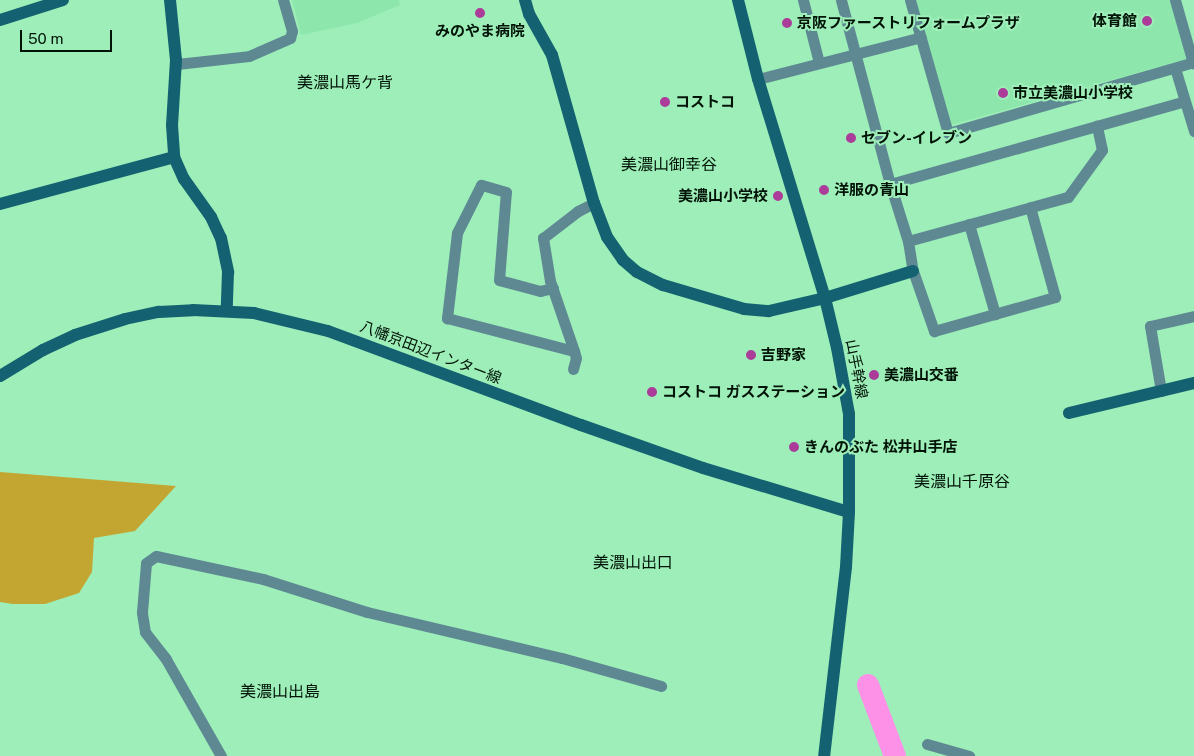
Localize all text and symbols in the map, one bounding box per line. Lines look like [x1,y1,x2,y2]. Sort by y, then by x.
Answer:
marker: みのやま病院 [473,6,487,20]
place label: 体育館 [1092,12,1137,30]
place label: 京阪ファーストリフォームプラザ [797,14,1022,32]
marker: 体育館 [1141,15,1153,27]
marker: 京阪ファーストリフォームプラザ [781,17,793,29]
scale bar [22,20,115,52]
place label: みのやま病院 [435,22,525,40]
text: 50 m [28,30,63,47]
district label: 美濃山馬ケ背 [297,73,393,93]
place label: 市立美濃山小学校 [1013,84,1133,102]
marker: 市立美濃山小学校 [997,87,1009,99]
place label: コストコ [675,93,735,111]
marker: コストコ [659,96,671,108]
place label: セブン-イレブン [861,129,972,147]
marker: セブン-イレブン [845,132,857,144]
district label: 美濃山御幸谷 [621,155,717,175]
place label: 洋服の青山 [834,181,909,199]
marker: 洋服の青山 [818,184,830,196]
place label: 美濃山小学校 [678,187,768,205]
marker: 美濃山小学校 [772,190,784,202]
street label: 八幡京田辺インター線 [358,317,504,387]
street label: 山手幹線 [842,338,872,400]
place label: 吉野家 [761,346,806,364]
marker: 吉野家 [745,349,757,361]
place label: 美濃山交番 [884,366,959,384]
marker: 美濃山交番 [868,369,880,381]
place label: コストコ ガスステーション [662,383,845,401]
marker: コストコ ガスステーション [646,386,658,398]
place label: きんのぶた 松井山手店 [804,438,957,456]
marker: きんのぶた 松井山手店 [788,441,800,453]
district label: 美濃山千原谷 [914,472,1010,492]
district label: 美濃山出口 [593,553,673,573]
district label: 美濃山出島 [240,682,320,702]

